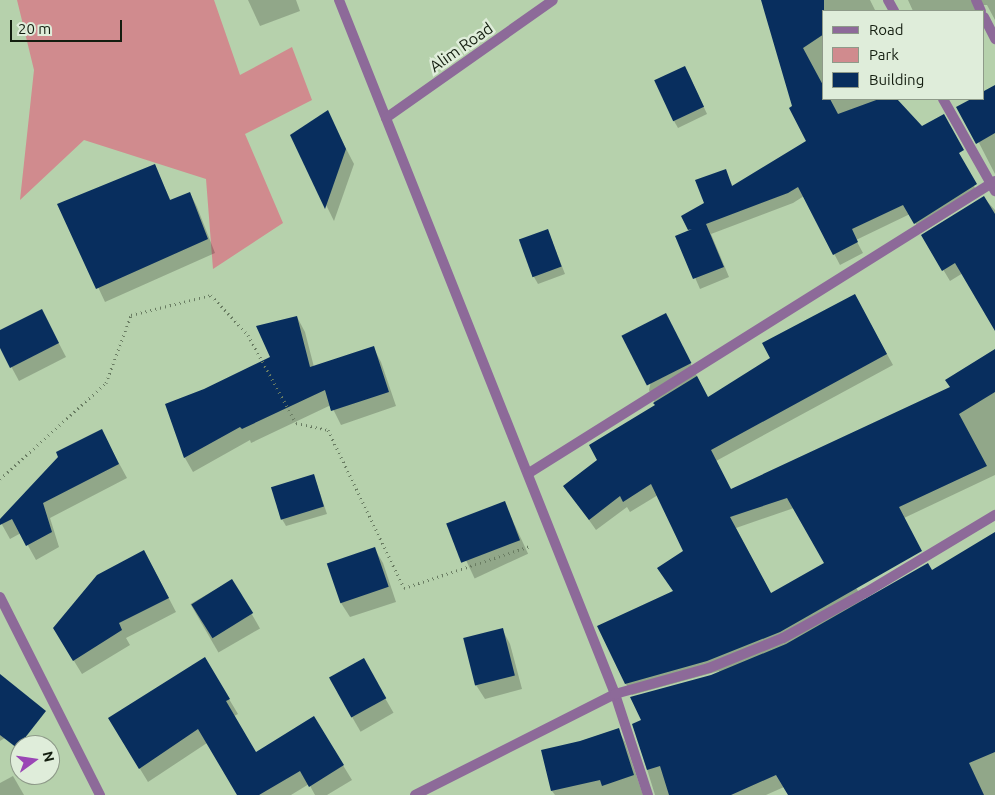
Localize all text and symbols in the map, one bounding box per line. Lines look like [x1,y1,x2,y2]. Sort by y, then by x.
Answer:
scale bar [12,10,125,42]
legend [822,10,985,100]
street label: Alim Road [426,18,496,76]
text: 20 m [18,20,51,37]
text: Road [869,21,904,38]
text: Park [869,46,899,63]
text: Building [869,71,924,88]
north arrow [10,735,60,785]
text: N [40,750,58,764]

